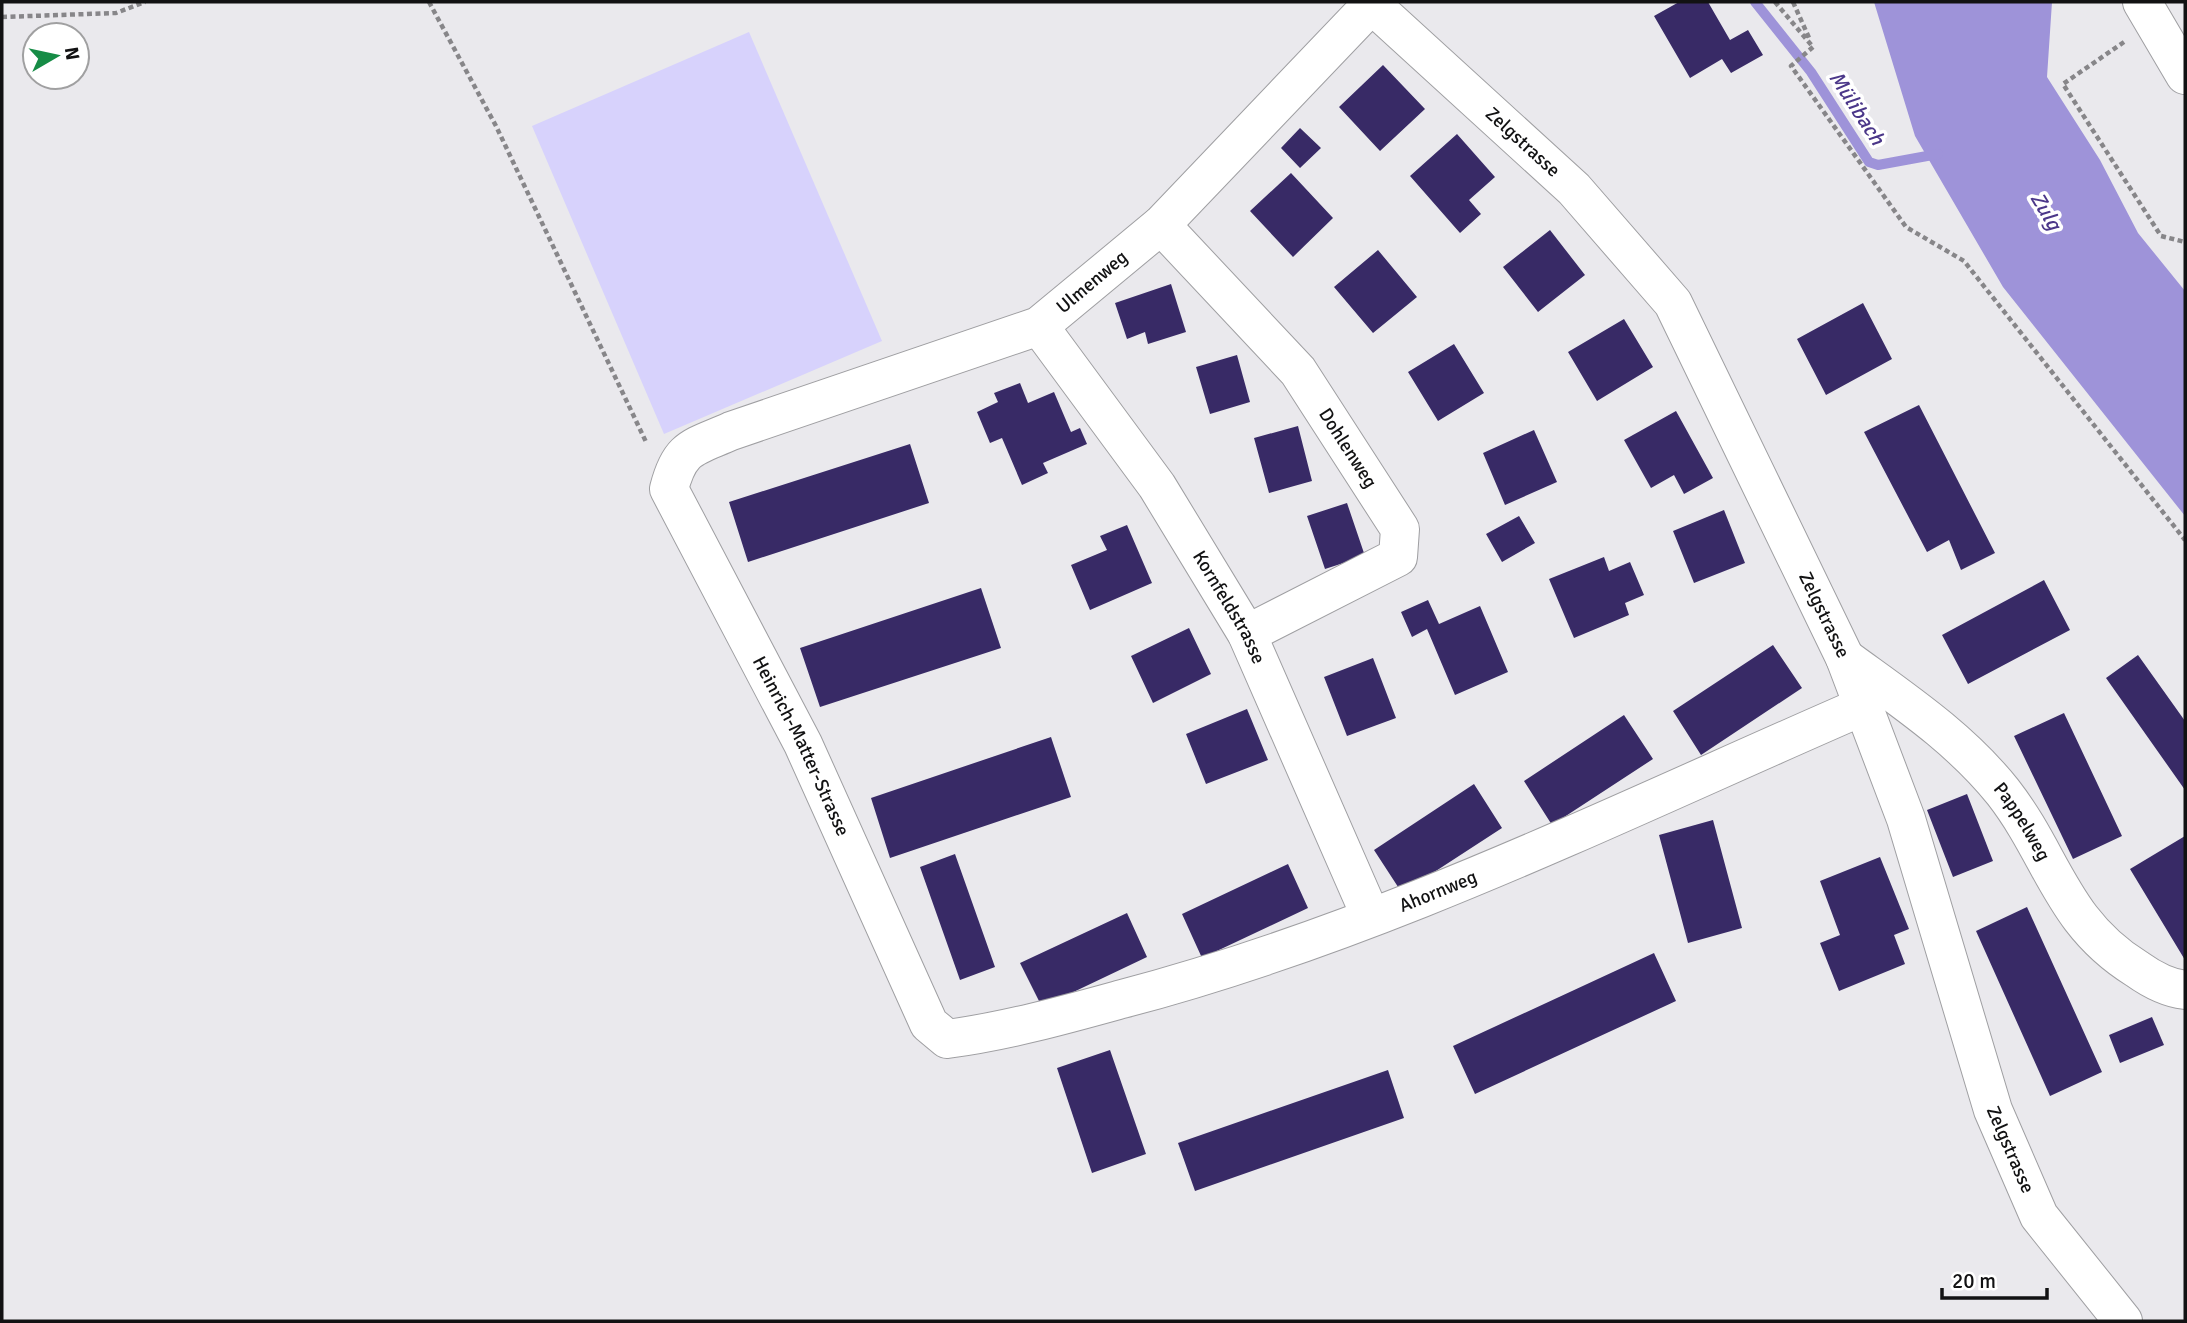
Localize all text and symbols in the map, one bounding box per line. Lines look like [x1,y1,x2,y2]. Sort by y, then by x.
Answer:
north arrow [21,21,91,91]
text: N [59,45,85,62]
water label: Mülibach [1823,66,1891,150]
street label: Zelgstrasse [1480,102,1565,182]
water label: Zulg [2025,187,2068,236]
street label: Ulmenweg [1051,245,1133,319]
street label: Dohlenweg [1313,404,1382,493]
street label: Kornfeldstrasse [1187,546,1271,668]
street label: Zelgstrasse [1793,568,1855,662]
street label: Heinrich-Matter-Strasse [747,652,855,840]
street label: Pappelweg [1988,777,2056,865]
street label: Ahornweg [1396,865,1481,918]
street label: Zelgstrasse [1981,1102,2040,1197]
scale bar [1942,1256,2047,1300]
text: 20 m [1952,1268,1996,1294]

